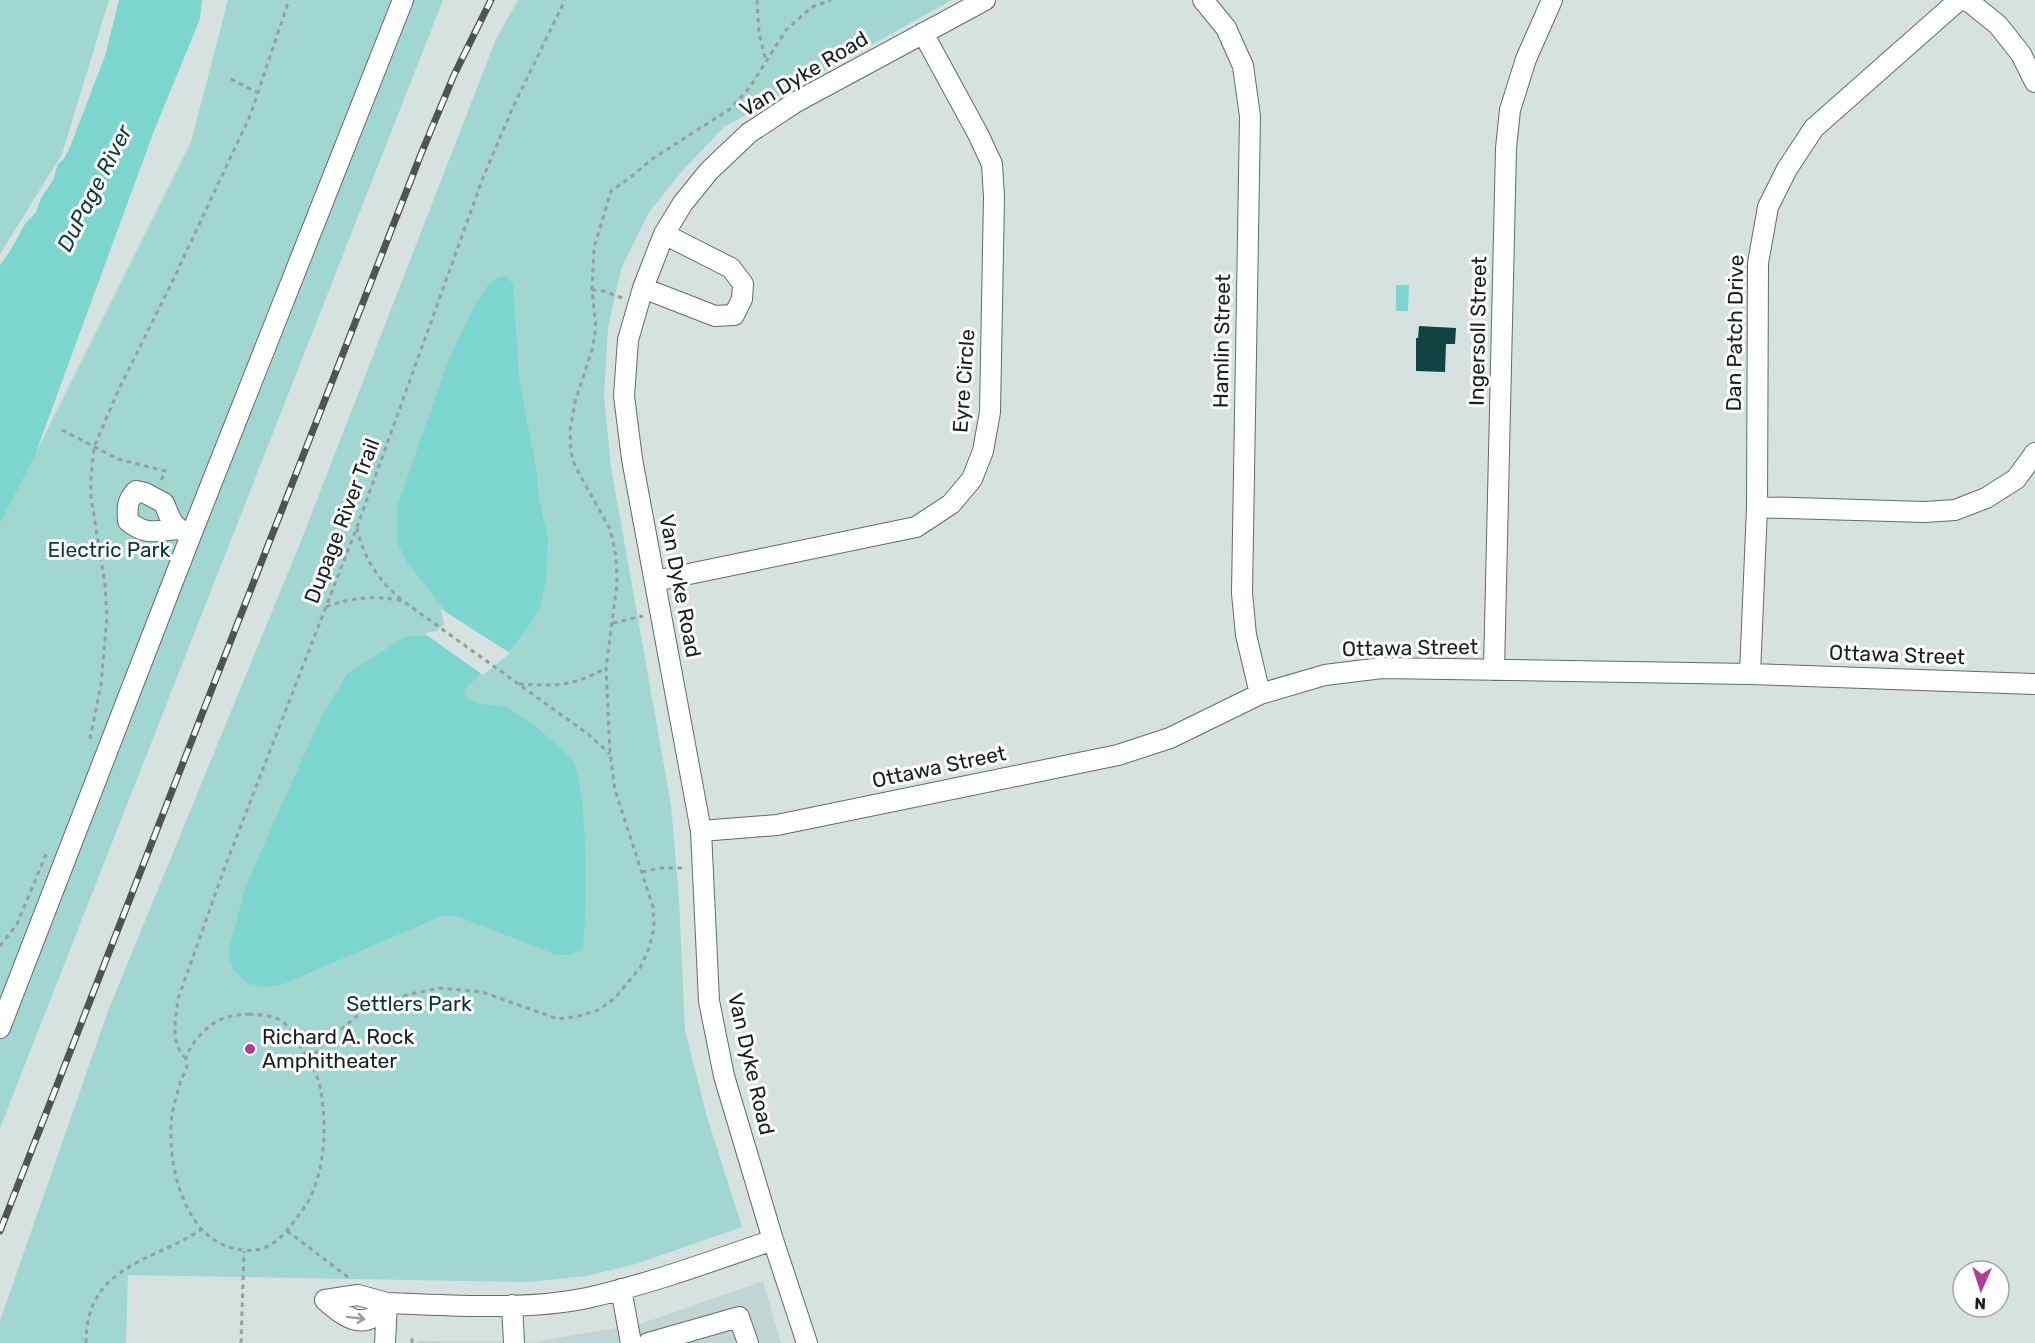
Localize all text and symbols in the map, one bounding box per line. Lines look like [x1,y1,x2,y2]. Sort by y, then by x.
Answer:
street label: Van Dyke Road [735,25,872,122]
water label: DuPage River [51,119,139,256]
street label: Dan Patch Drive [1721,254,1748,412]
street label: Ingersoll Street [1464,256,1491,406]
street label: Hamlin Street [1208,274,1235,408]
street label: Eyre Circle [947,328,980,434]
street label: Dupage River Trail [299,435,385,607]
street label: Van Dyke Road [654,512,707,660]
park label: Electric Park [48,537,171,562]
street label: Ottawa Street [1342,634,1478,661]
street label: Ottawa Street [1829,640,1965,669]
street label: Ottawa Street [870,740,1008,793]
street label: Van Dyke Road [723,990,780,1137]
park label: Settlers Park [346,991,472,1016]
place label: Richard A. Rock Amphitheater [262,1024,414,1073]
marker: Richard A. Rock Amphitheater [243,1042,257,1056]
north arrow [1951,1259,2011,1319]
text: N [1974,1294,1986,1313]
one-way arrow [346,1312,365,1323]

